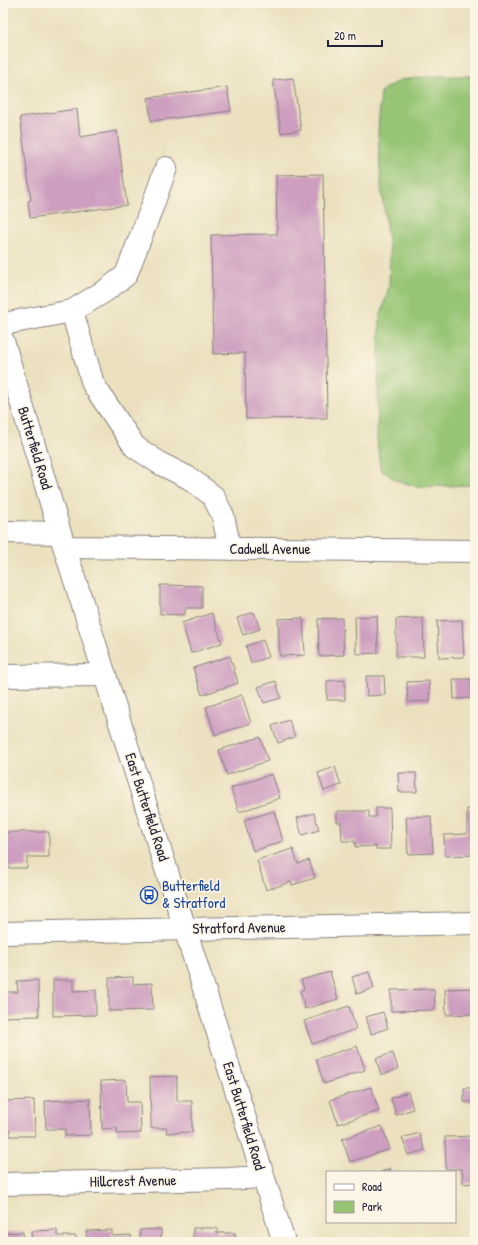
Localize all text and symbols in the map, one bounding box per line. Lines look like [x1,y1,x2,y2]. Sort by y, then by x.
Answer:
scale bar [328,22,382,48]
text: 20 m [334,27,356,44]
street label: Butterfield Road [13,404,58,492]
street label: Cadwell Avenue [230,538,310,559]
street label: East Butterfield Road [120,750,175,864]
place label: Butterfield & Stratford [162,875,225,913]
bus stop icon: Butterfield & Stratford [139,885,159,905]
street label: Stratford Avenue [192,916,286,939]
street label: East Butterfield Road [218,1059,271,1173]
street label: Hillcrest Avenue [89,1169,177,1192]
legend [326,1171,456,1223]
text: Road [362,1178,382,1195]
text: Park [362,1198,382,1215]

